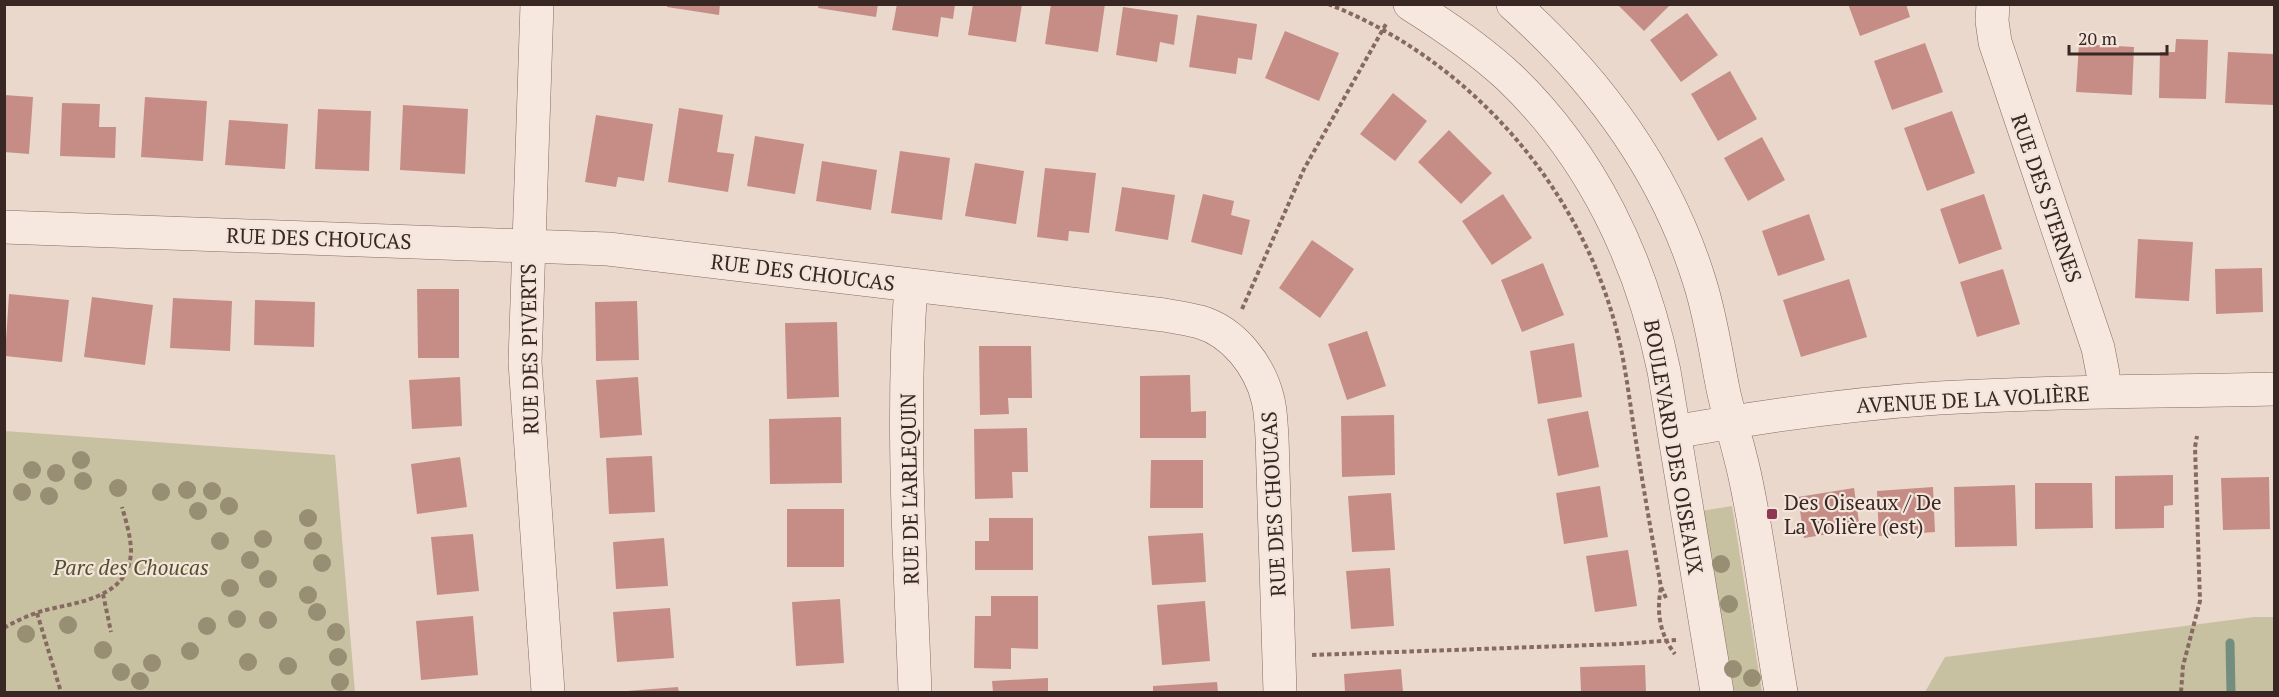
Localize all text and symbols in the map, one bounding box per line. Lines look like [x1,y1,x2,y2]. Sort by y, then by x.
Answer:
scale bar [2069,18,2166,56]
text: 20 m [2078,26,2118,50]
street label: RUE DES STERNES [2005,110,2089,286]
street label: RUE DES CHOUCAS [226,221,412,255]
street label: RUE DES CHOUCAS [709,247,897,297]
street label: RUE DES PIVERTS [514,263,544,435]
street label: BOULEVARD DES OISEAUX [1638,317,1710,577]
street label: AVENUE DE LA VOLIÈRE [1856,379,2090,419]
street label: RUE DE L'ARLEQUIN [893,393,925,585]
street label: RUE DES CHOUCAS [1254,411,1292,597]
place label: Des Oiseaux / De La Volière (est) [1784,488,1942,540]
marker: Des Oiseaux / De La Volière (est) [1765,507,1779,521]
park label: Parc des Choucas [52,553,209,581]

